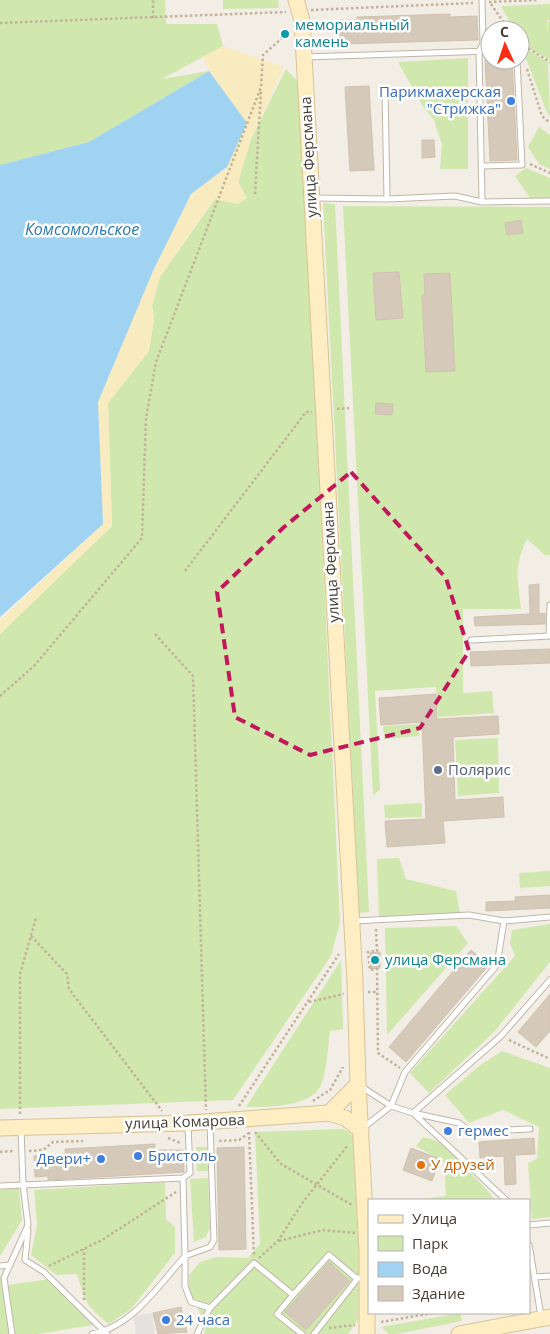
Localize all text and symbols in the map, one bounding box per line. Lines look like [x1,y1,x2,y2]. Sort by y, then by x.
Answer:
place label: мемориальный камень [295,14,409,51]
north arrow [480,20,530,70]
text: С [499,22,509,41]
marker: мемориальный камень [279,28,291,40]
place label: Парикмахерская "Стрижка" [379,81,501,118]
marker: Парикмахерская "Стрижка" [505,95,517,107]
street label: улица Ферсмана [295,96,321,218]
water label: Комсомольское [25,218,139,240]
street label: улица Ферсмана [317,501,343,623]
place label: Полярис [448,759,511,779]
marker: Полярис [432,764,444,776]
place label: улица Ферсмана [385,949,506,969]
marker: улица Ферсмана [369,954,381,966]
street label: улица Комарова [125,1109,245,1133]
place label: гермес [458,1120,509,1140]
marker: гермес [442,1125,454,1137]
place label: Бристоль [148,1145,217,1165]
place label: Двери+ [36,1148,91,1168]
marker: Бристоль [132,1150,144,1162]
marker: Двери+ [95,1153,107,1165]
place label: У друзей [431,1154,495,1174]
marker: У друзей [415,1159,427,1171]
legend [368,1199,530,1314]
text: Улица [412,1208,457,1228]
text: Парк [412,1233,448,1253]
text: Вода [412,1258,448,1278]
text: Здание [412,1283,465,1303]
place label: 24 часа [176,1309,230,1329]
marker: 24 часа [160,1314,172,1326]

